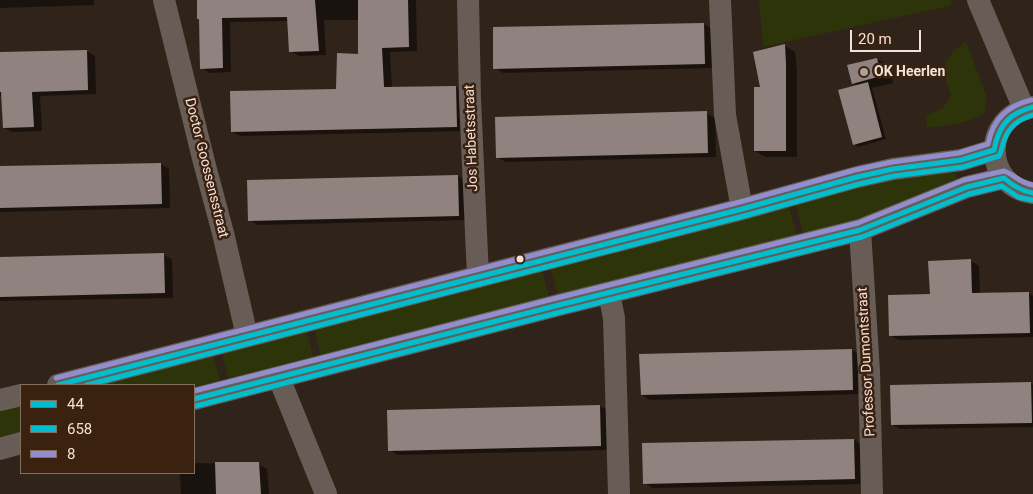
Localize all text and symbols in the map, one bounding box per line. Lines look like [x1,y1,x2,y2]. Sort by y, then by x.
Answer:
scale bar [853,20,924,52]
text: 20 m [858,30,892,48]
place label: OK Heerlen [874,64,945,80]
marker: OK Heerlen [858,66,870,78]
street label: Jos Habetsstraat [462,84,482,192]
street label: Doctor Goossensstraat [180,96,232,240]
unlabelled marker [515,254,525,264]
street label: Professor Dumontstraat [855,287,879,437]
legend [20,384,195,474]
text: 44 [67,395,84,413]
text: 658 [67,420,92,438]
text: 8 [67,445,75,463]

